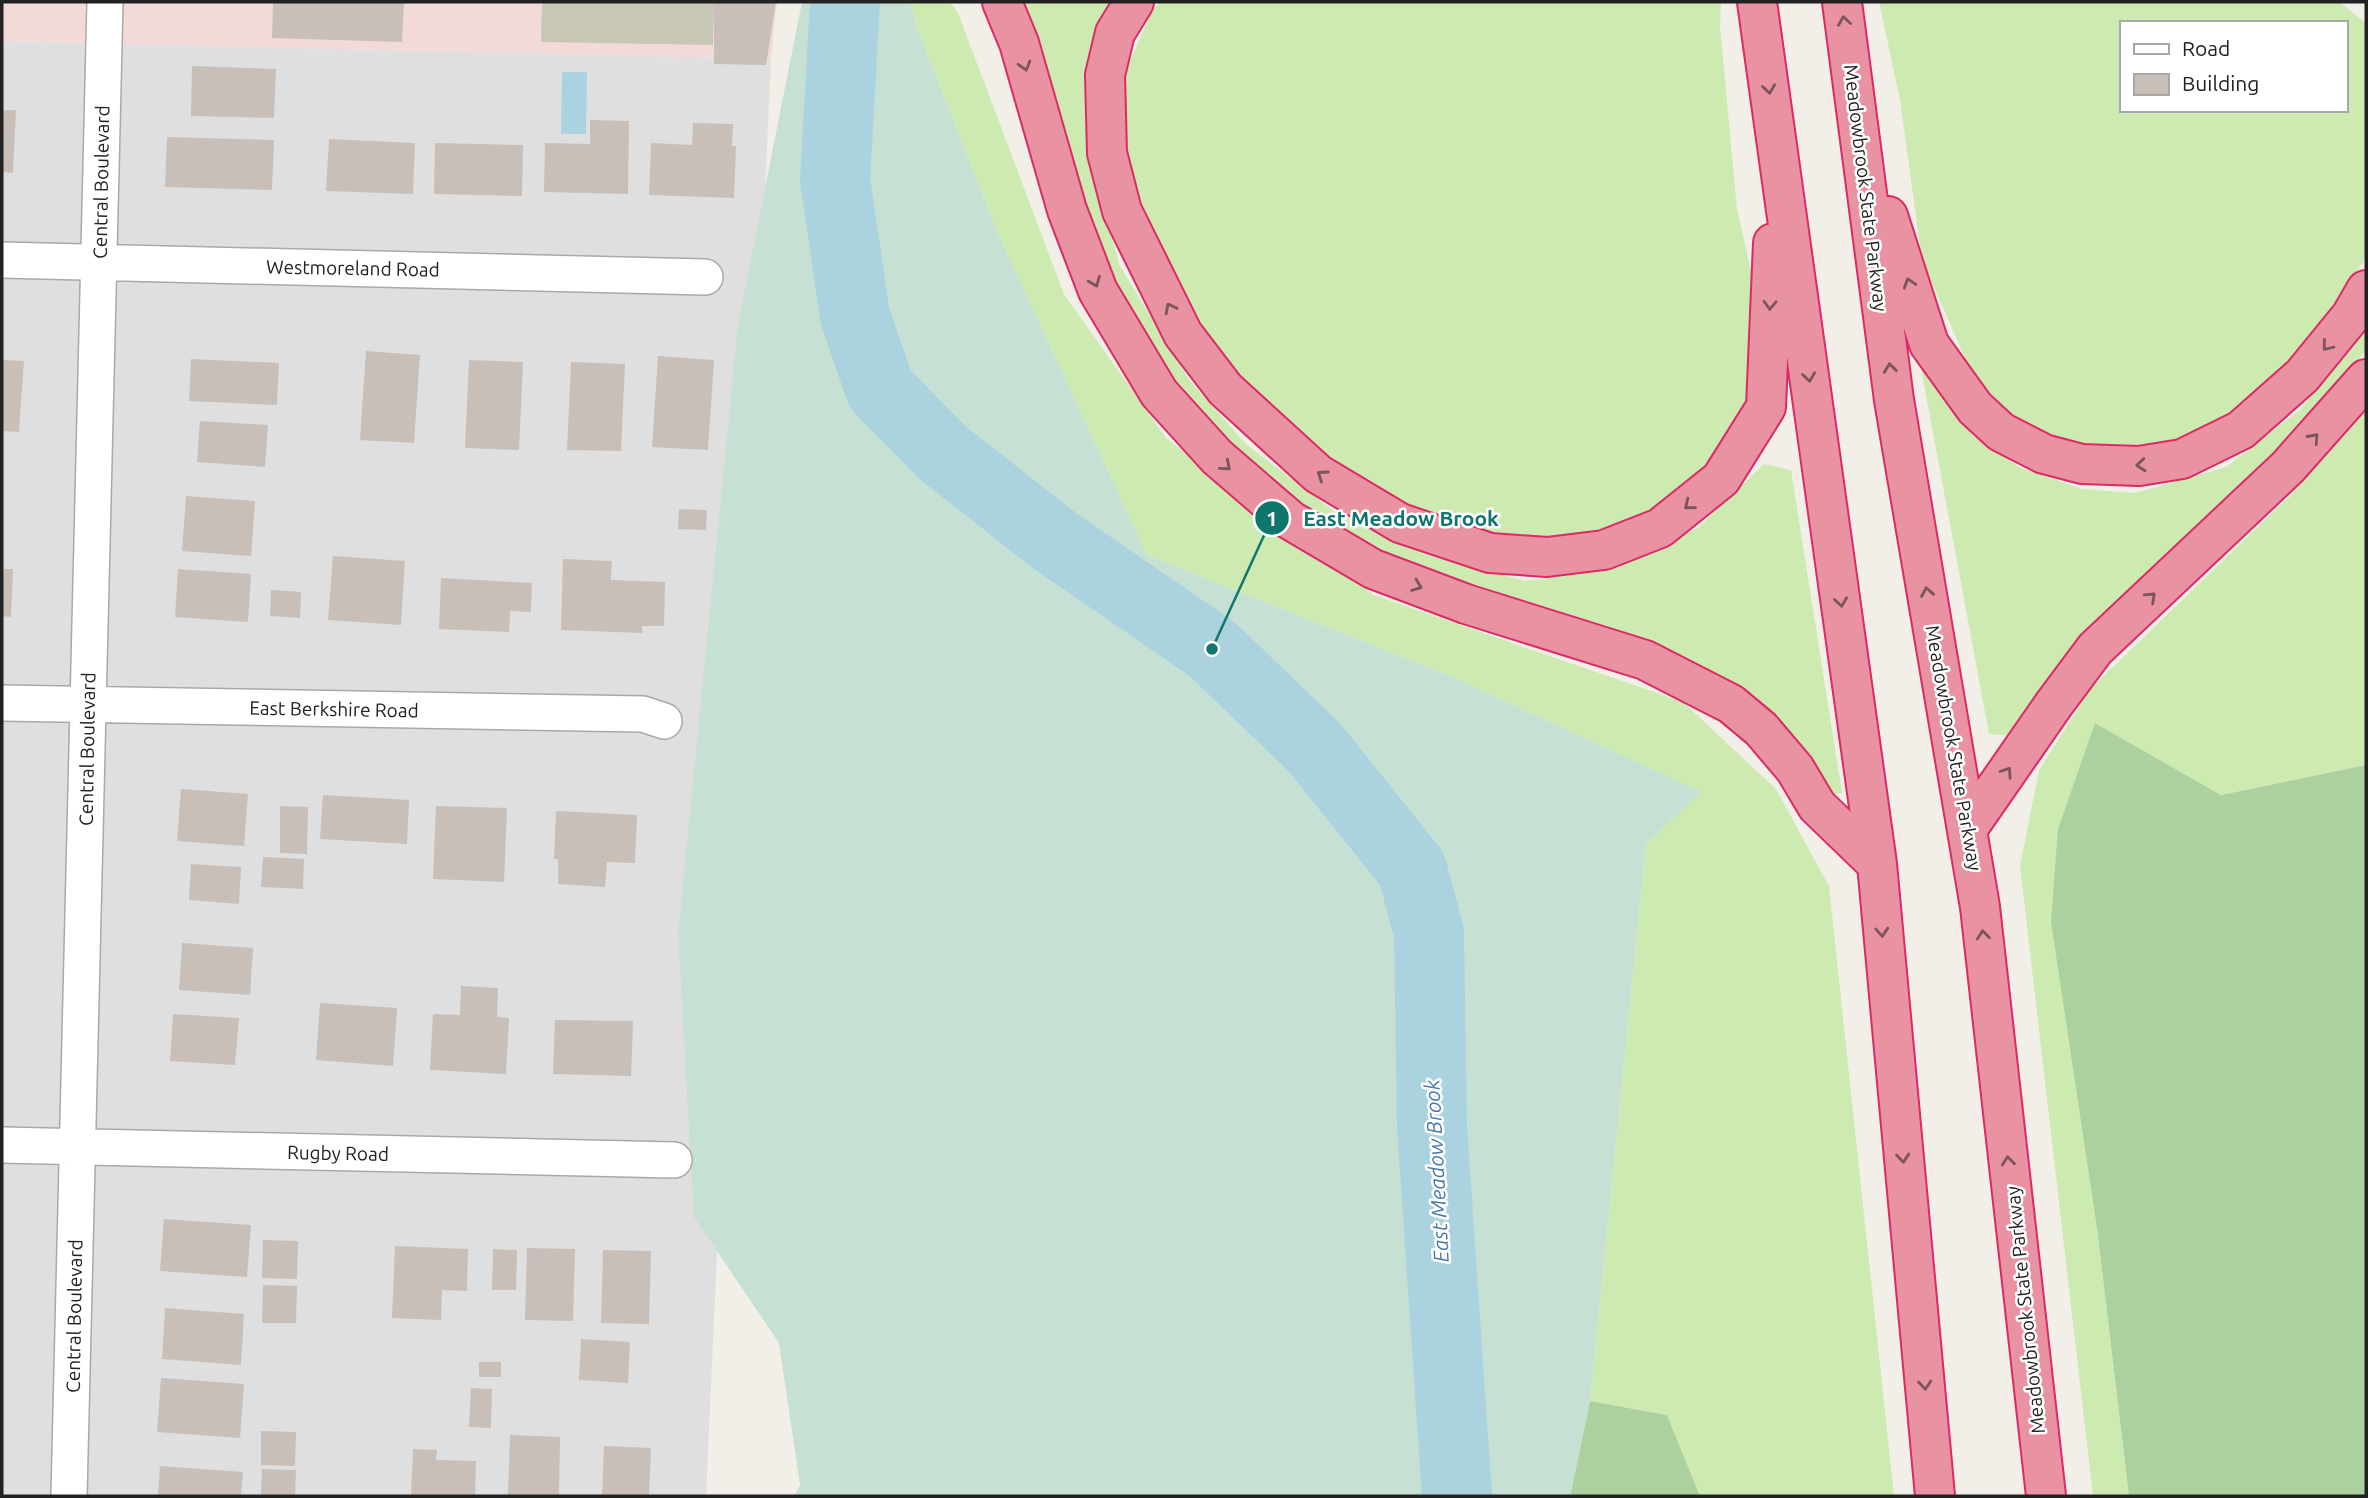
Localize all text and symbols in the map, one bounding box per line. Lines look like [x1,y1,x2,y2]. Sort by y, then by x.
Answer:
one-way arrow [1837,15,1852,26]
legend [2120,21,2347,112]
text: Road [2182,36,2230,60]
one-way arrow [1017,59,1031,71]
street label: Meadowbrook State Parkway [1840,63,1892,313]
text: Building [2182,71,2259,95]
one-way arrow [1762,83,1777,94]
street label: Central Boulevard [89,105,113,259]
street label: Westmoreland Road [266,255,440,281]
one-way arrow [1086,275,1100,287]
one-way arrow [1903,277,1917,289]
one-way arrow [1763,300,1778,311]
one-way arrow [1165,303,1179,315]
one-way arrow [2322,338,2335,350]
one-way arrow [1882,362,1897,373]
one-way arrow [1802,371,1817,383]
one-way arrow [2305,433,2318,446]
one-way arrow [2135,457,2146,472]
one-way arrow [1218,458,1231,470]
one-way arrow [1317,471,1330,483]
one-way arrow [1685,496,1697,509]
callout: East Meadow Brook [1255,497,1513,539]
text: 1 [1266,506,1278,530]
text: East Meadow Brook [1303,506,1499,530]
one-way arrow [1411,577,1423,591]
one-way arrow [1920,586,1935,598]
one-way arrow [2143,592,2156,605]
one-way arrow [1833,596,1848,608]
street label: Meadowbrook State Parkway [1922,623,1986,873]
street label: Central Boulevard [75,672,99,826]
street label: East Berkshire Road [249,697,419,721]
one-way arrow [1999,767,2011,780]
one-way arrow [1874,927,1889,938]
one-way arrow [1976,929,1991,940]
water label: East Meadow Brook [1419,1079,1453,1263]
street label: Rugby Road [287,1141,389,1165]
one-way arrow [1895,1153,1910,1164]
one-way arrow [2001,1155,2016,1166]
street label: Meadowbrook State Parkway [2001,1185,2049,1435]
street label: Central Boulevard [62,1239,86,1393]
one-way arrow [1917,1380,1932,1391]

